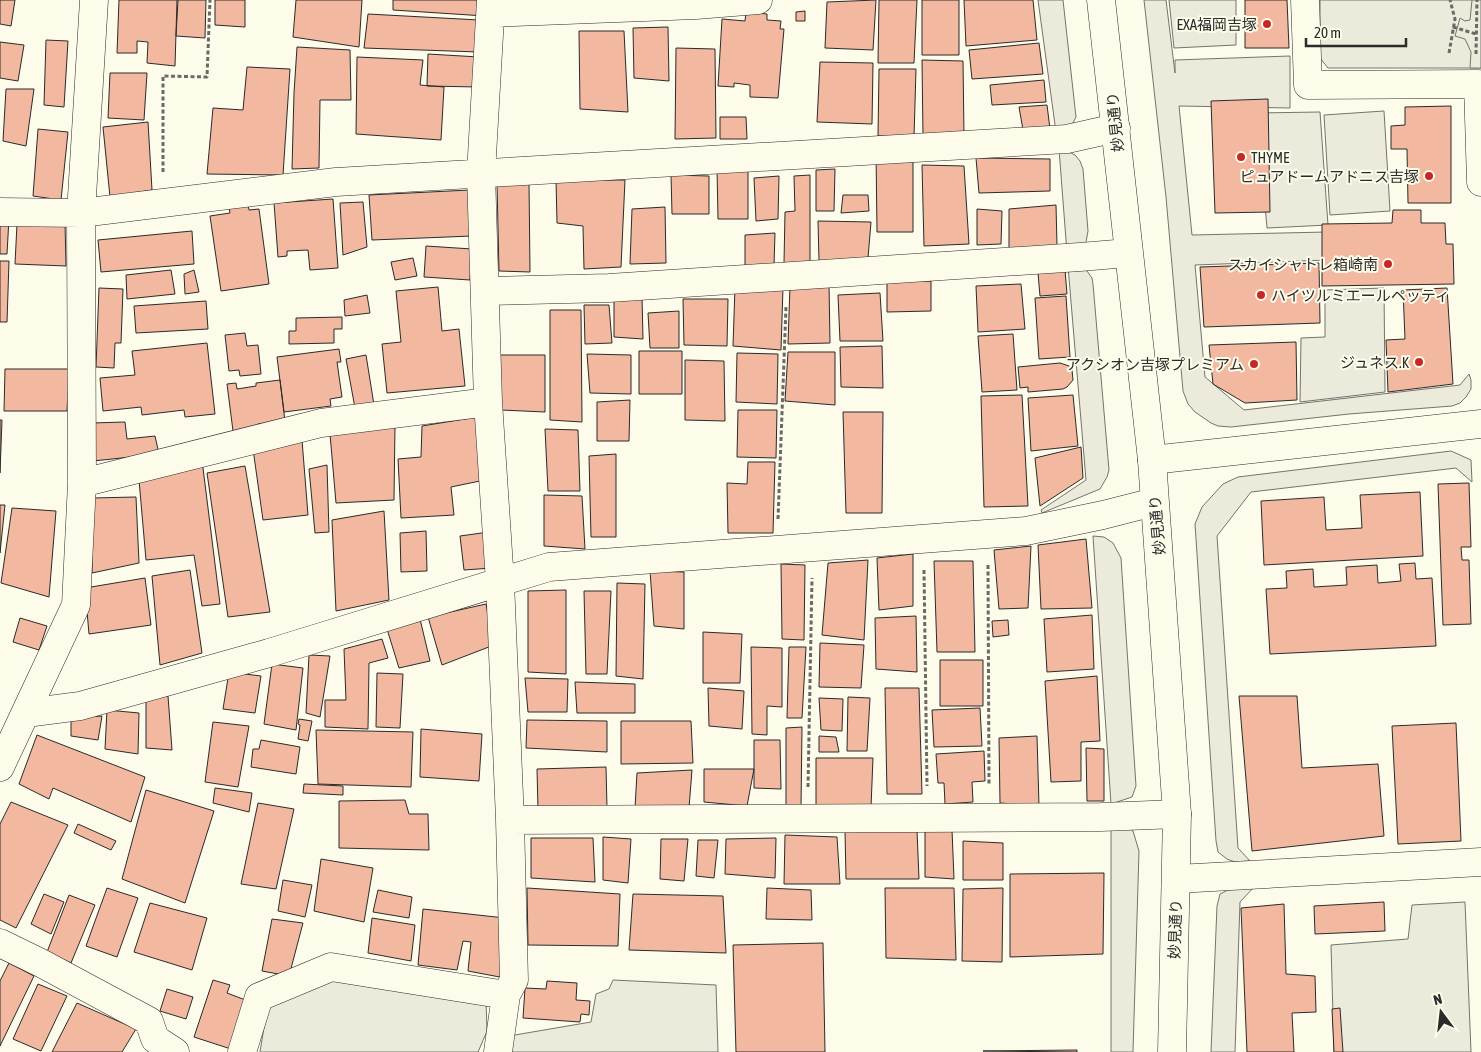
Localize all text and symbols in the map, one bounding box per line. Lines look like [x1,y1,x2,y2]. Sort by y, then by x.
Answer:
scale bar [1306,15,1406,47]
place label: EXA福岡吉塚 [1177,16,1257,33]
marker: EXA福岡吉塚 [1261,18,1273,30]
text: 20 m [1314,24,1341,41]
street label: 妙見通り [1103,91,1127,153]
place label: THYME [1251,149,1290,166]
marker: THYME [1235,151,1247,163]
place label: ピュアドームアドニス吉塚 [1240,168,1419,185]
marker: ピュアドームアドニス吉塚 [1423,170,1435,182]
place label: スカイシャトレ箱崎南 [1228,256,1378,273]
marker: スカイシャトレ箱崎南 [1382,258,1394,270]
place label: ハイツルミエールペッティ [1271,287,1450,304]
marker: ハイツルミエールペッティ [1255,289,1267,301]
place label: ジュネス.K [1340,354,1410,371]
place label: アクシオン吉塚プレミアム [1066,356,1244,373]
marker: ジュネス.K [1413,356,1425,368]
marker: アクシオン吉塚プレミアム [1248,358,1260,370]
street label: 妙見通り [1146,494,1168,556]
street label: 妙見通り [1165,899,1185,959]
north arrow [1416,987,1466,1037]
text: N [1432,991,1444,1008]

